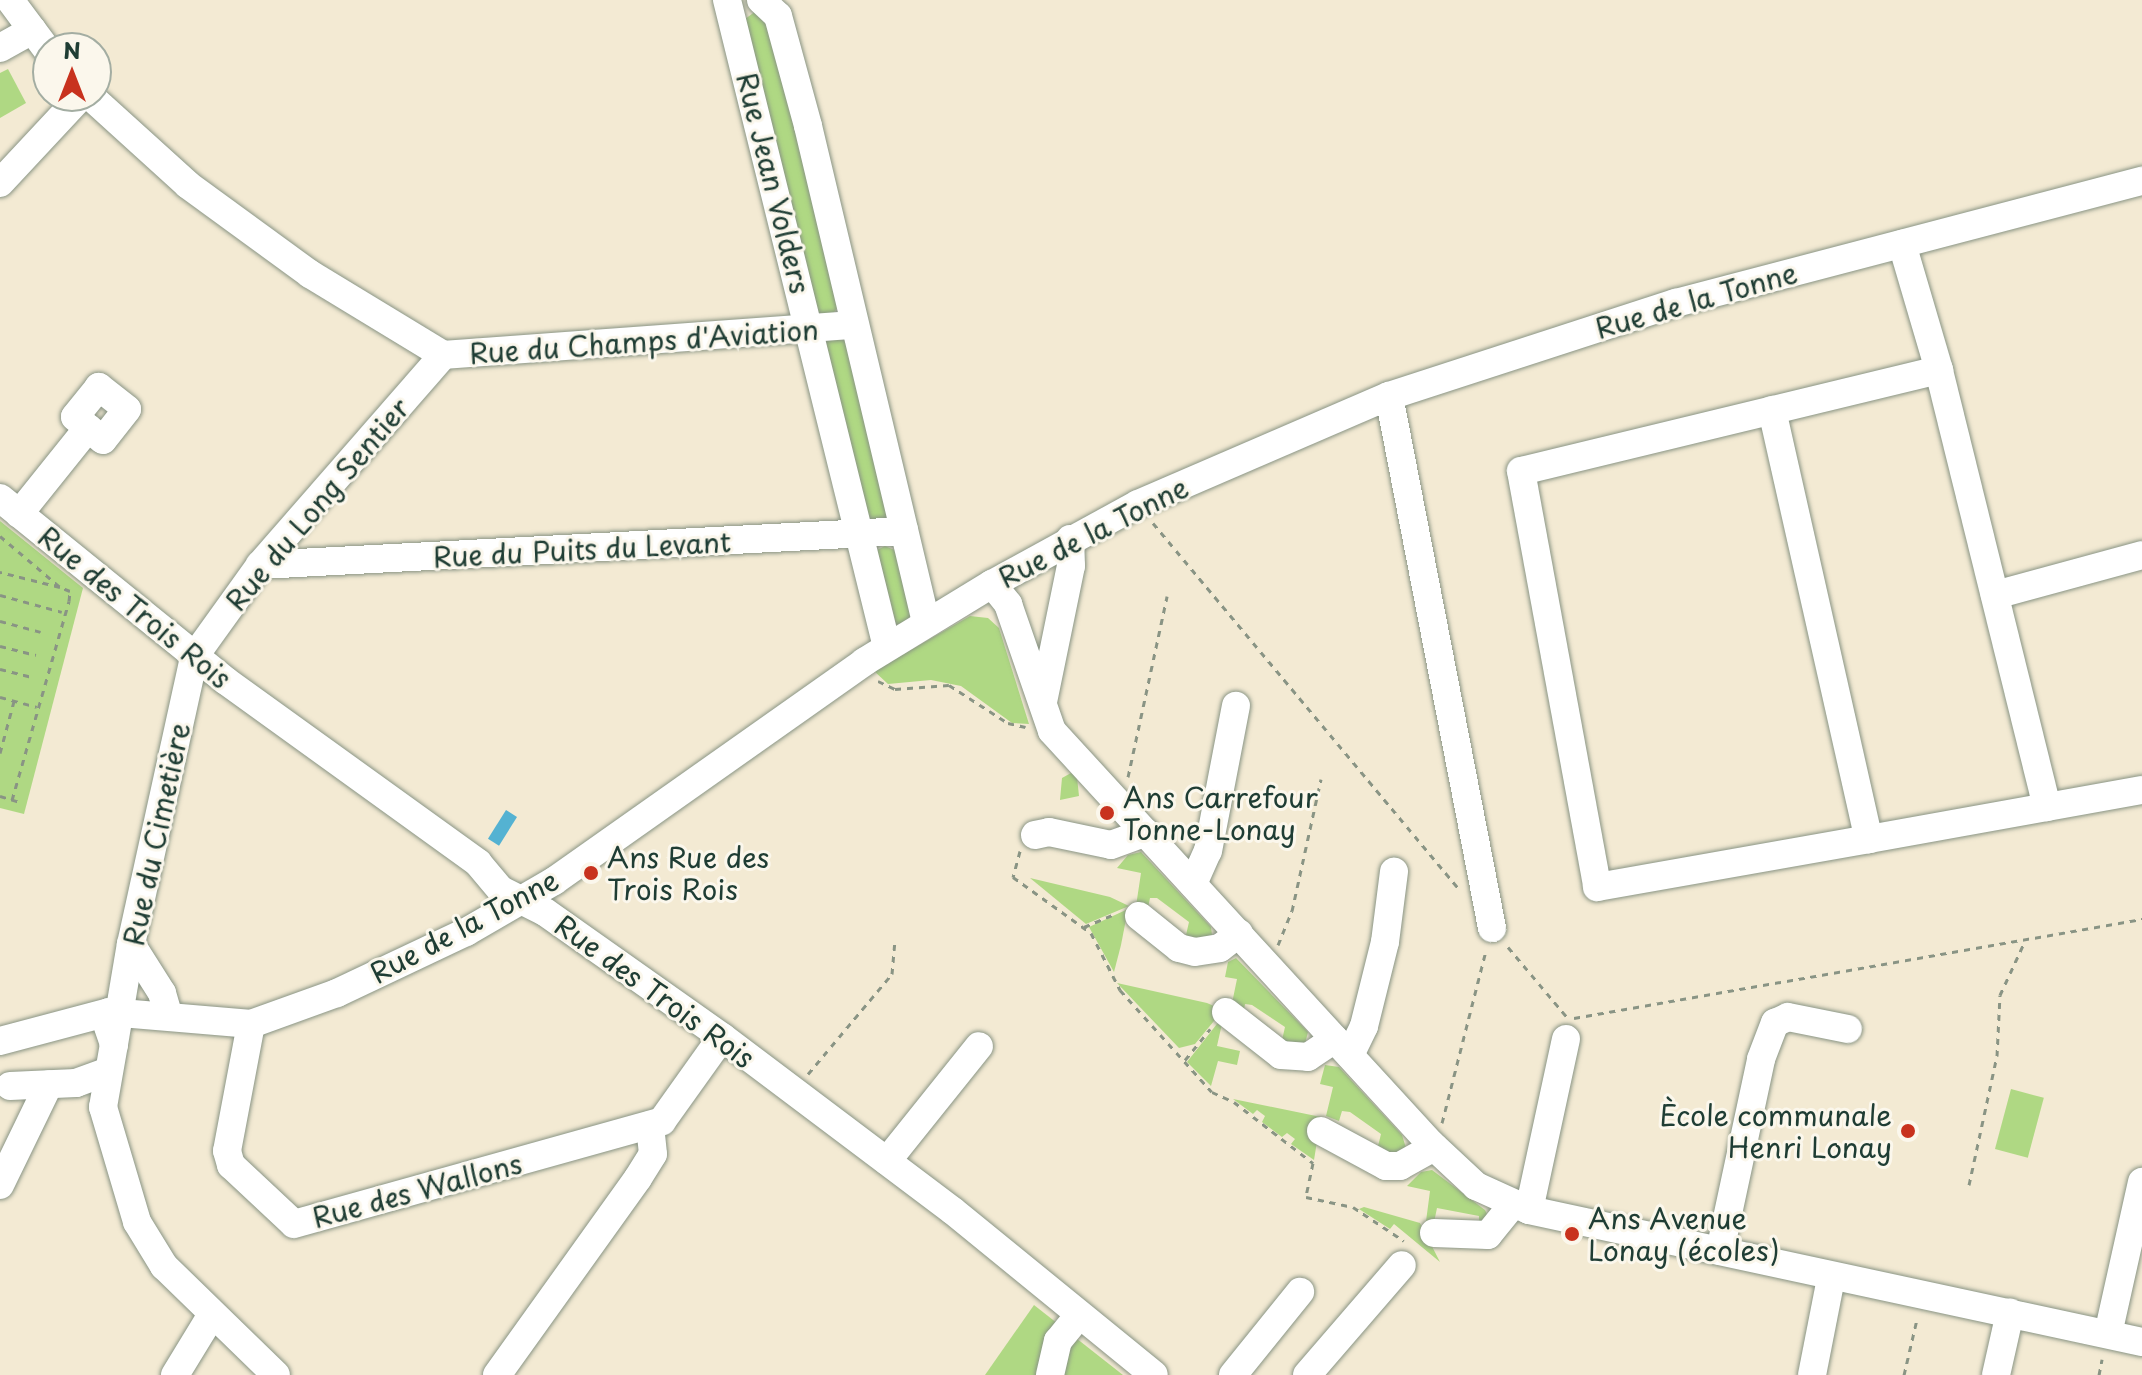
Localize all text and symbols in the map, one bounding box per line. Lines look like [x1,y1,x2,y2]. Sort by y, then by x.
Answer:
north arrow [32,32,112,112]
text: N [63,33,81,66]
street label: Rue Jean Volders [730,68,818,298]
street label: Rue de la Tonne [1589,254,1803,346]
street label: Rue du Champs d'Aviation [466,312,822,370]
street label: Rue du Long Sentier [217,389,417,619]
street label: Rue de la Tonne [990,469,1196,595]
street label: Rue des Trois Rois [30,518,240,696]
street label: Rue du Puits du Levant [427,524,737,574]
street label: Rue du Cimetière [115,717,197,951]
place label: Ans Carrefour Tonne-Lonay [1123,780,1316,846]
marker: Ans Carrefour Tonne-Lonay [1098,804,1116,822]
place label: Ans Rue des Trois Rois [607,840,772,906]
street label: Rue de la Tonne [362,861,566,991]
marker: Ans Rue des Trois Rois [582,864,600,882]
street label: Rue des Trois Rois [547,906,763,1076]
place label: Ècole communale Henri Lonay [1658,1098,1892,1164]
marker: Ècole communale Henri Lonay [1899,1122,1917,1140]
street label: Rue des Wallons [307,1146,527,1234]
place label: Ans Avenue Lonay (écoles) [1588,1201,1781,1267]
marker: Ans Avenue Lonay (écoles) [1563,1225,1581,1243]

